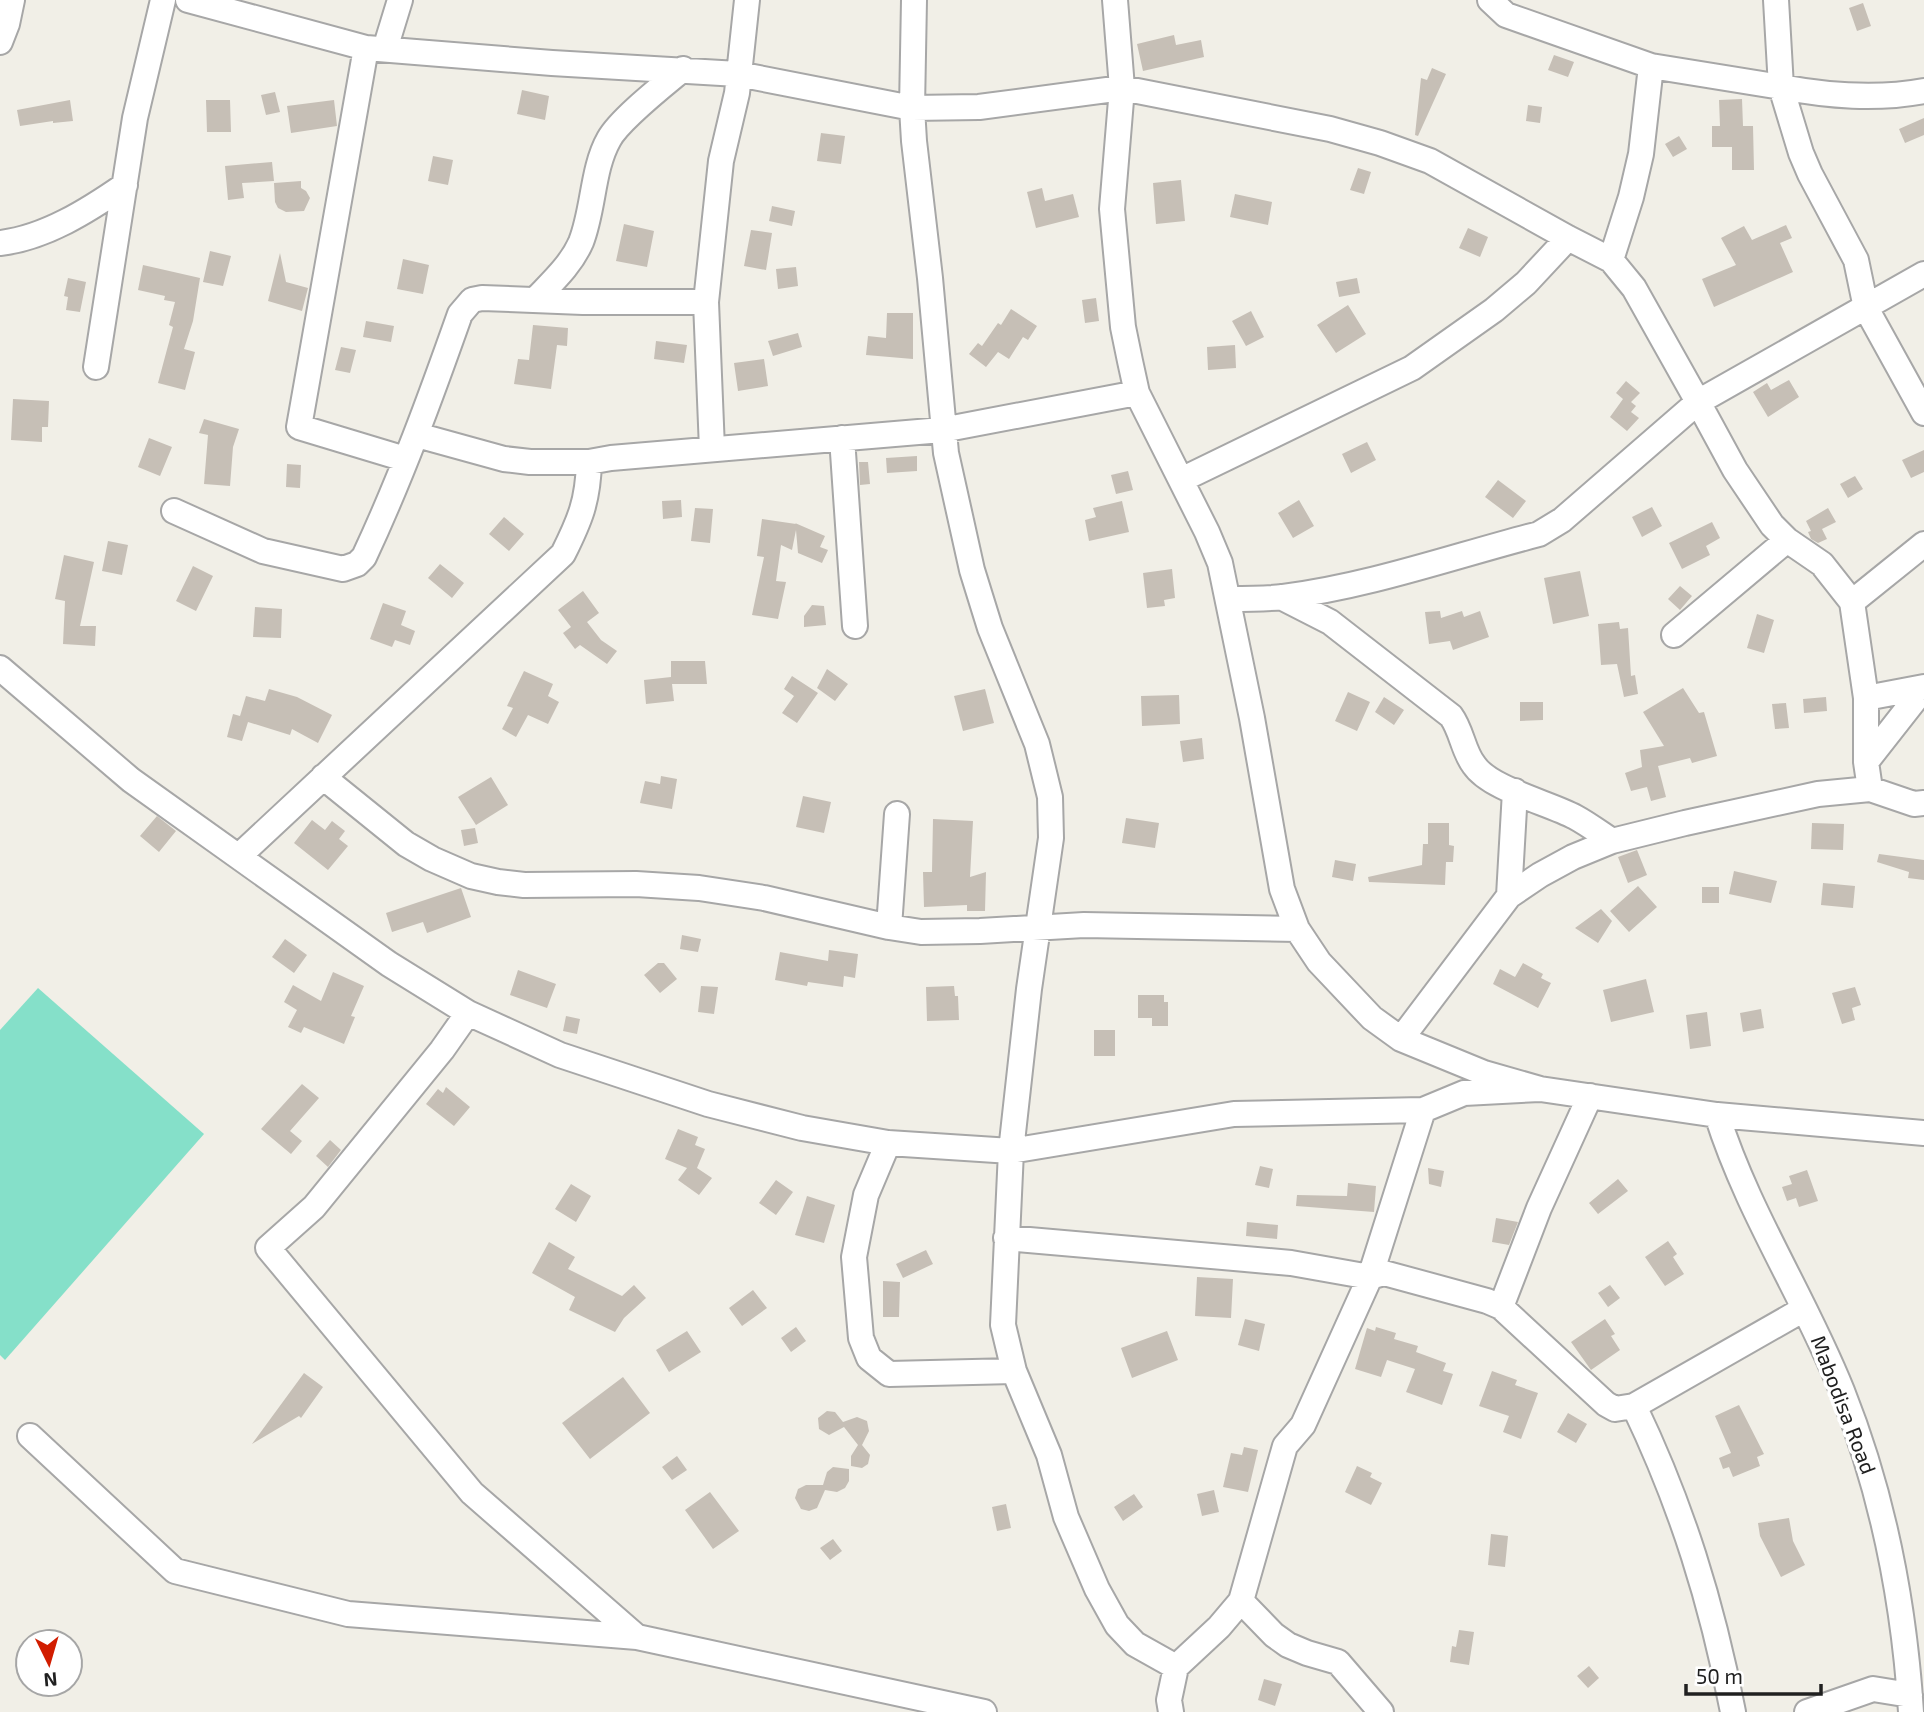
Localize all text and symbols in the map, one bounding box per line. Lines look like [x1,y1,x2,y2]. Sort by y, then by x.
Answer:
street label: Mabodisa Road [1807,1332,1882,1477]
north arrow [14,1628,84,1698]
scale bar [1686,1652,1821,1696]
text: 50 m [1696,1663,1743,1688]
text: N [43,1668,58,1692]

